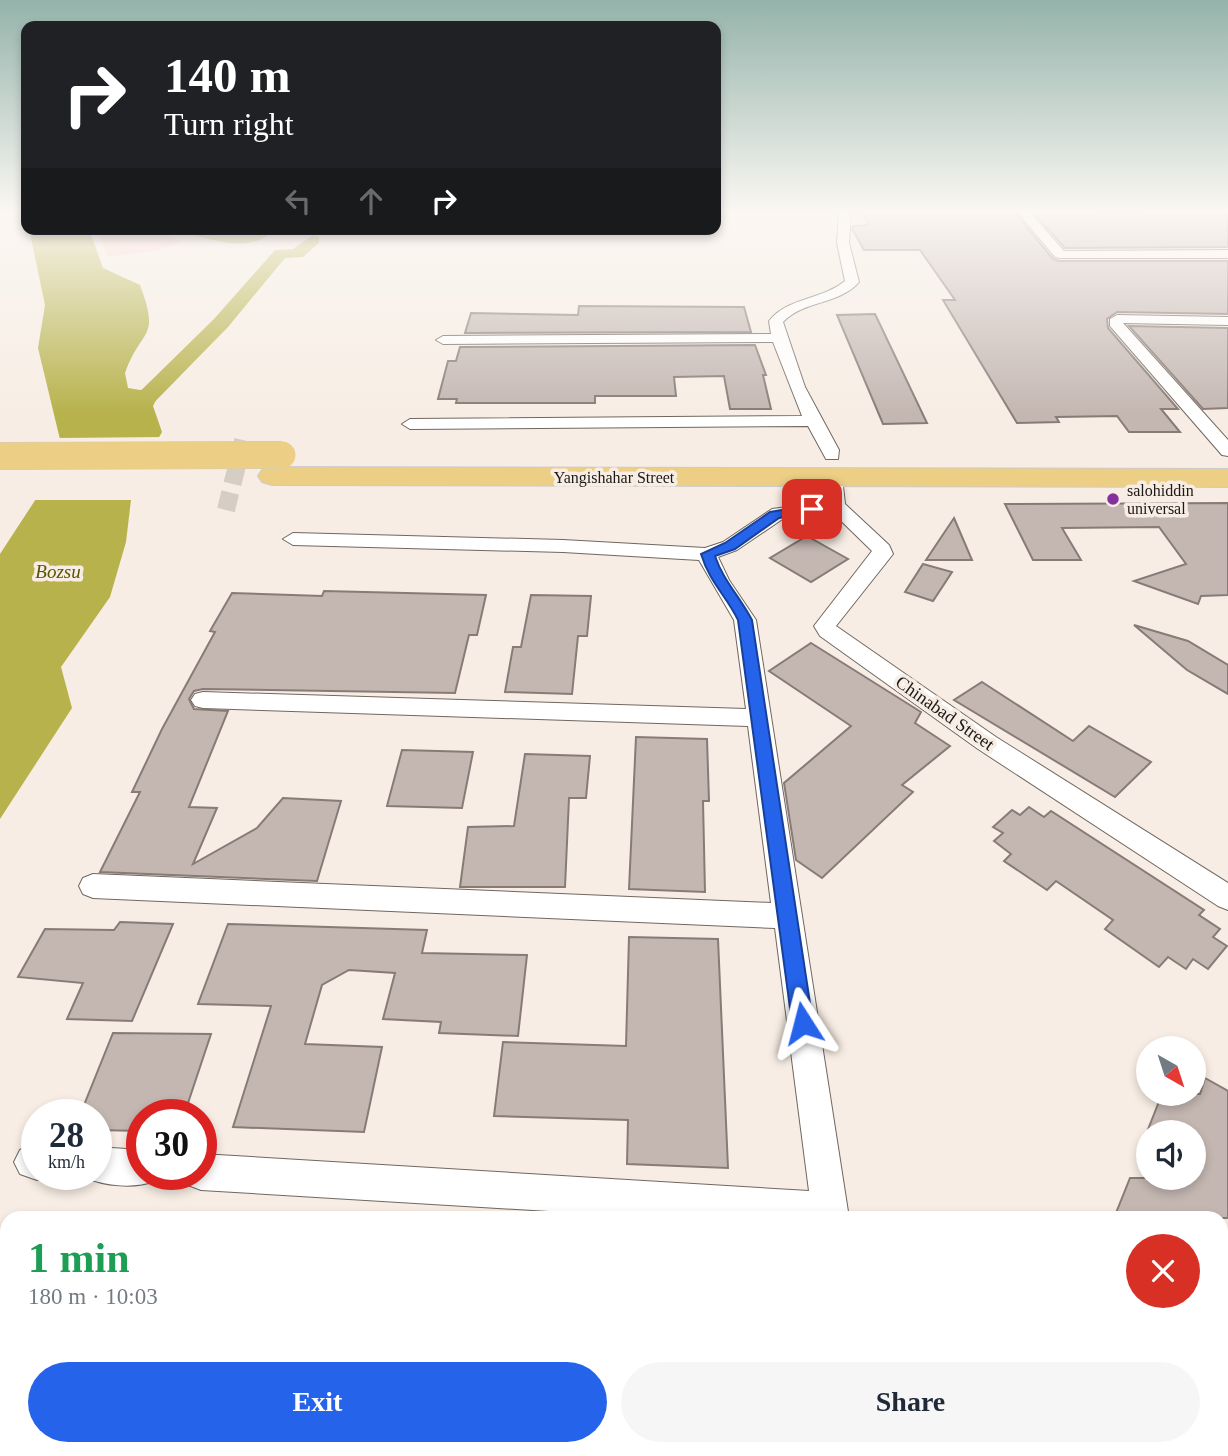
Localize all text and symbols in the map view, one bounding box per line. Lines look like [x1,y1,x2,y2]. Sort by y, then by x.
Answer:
text: 140 m [164,48,291,103]
icon: right [49,49,140,140]
text: Turn right [164,106,294,142]
icon: left [279,182,317,220]
icon: ahead [352,182,390,220]
icon: right [425,182,463,220]
street label: Yangishahar Street [554,469,675,487]
pin [782,479,842,539]
place label: salohiddin universal [1127,482,1194,517]
icon: arrive [793,490,831,528]
marker: salohiddin universal [1105,491,1121,507]
water label: Bozsu [35,561,81,582]
street label: Chinabad Street [892,672,998,754]
position arrow [766,986,840,1060]
north arrow [1136,1036,1206,1106]
map controls [1136,1036,1206,1190]
speed limit sign: 30 [126,1099,217,1190]
text: 28 [49,1116,84,1155]
button: sound [1136,1120,1206,1190]
text: km/h [48,1152,85,1172]
button: close [1126,1234,1200,1308]
text: 1 min [28,1235,130,1281]
text: 180 m · 10:03 [28,1284,158,1309]
button: Exit [28,1362,607,1442]
button: Share [621,1362,1200,1442]

